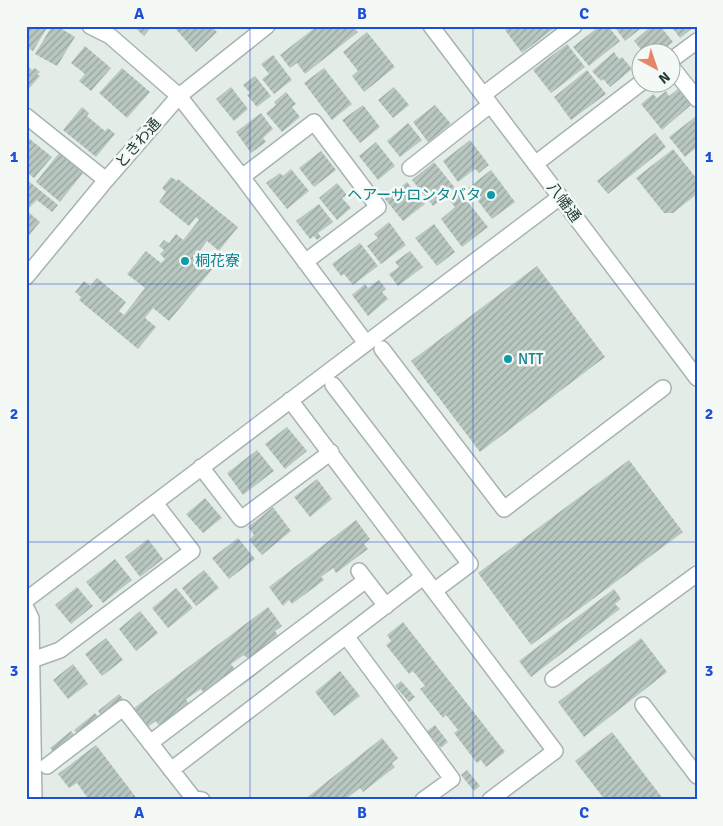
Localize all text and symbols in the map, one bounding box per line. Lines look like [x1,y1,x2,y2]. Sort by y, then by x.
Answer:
text: A [134,4,145,24]
text: B [357,4,367,24]
text: C [579,4,589,24]
north arrow [630,42,680,92]
text: N [655,68,673,87]
street label: ときわ通 [112,114,164,172]
text: 1 [10,147,19,167]
text: 1 [705,147,714,167]
street label: 八幡通 [543,179,585,225]
place label: ヘアーサロンタバタ [347,186,481,204]
marker: ヘアーサロンタバタ [485,189,497,201]
place label: 桐花寮 [195,252,240,270]
marker: 桐花寮 [179,255,191,267]
place label: NTT [518,350,544,368]
marker: NTT [502,353,514,365]
text: 2 [10,404,18,424]
text: 2 [705,404,713,424]
text: 3 [10,661,18,681]
text: 3 [705,661,713,681]
text: A [134,803,145,823]
text: B [357,803,367,823]
text: C [579,803,589,823]

